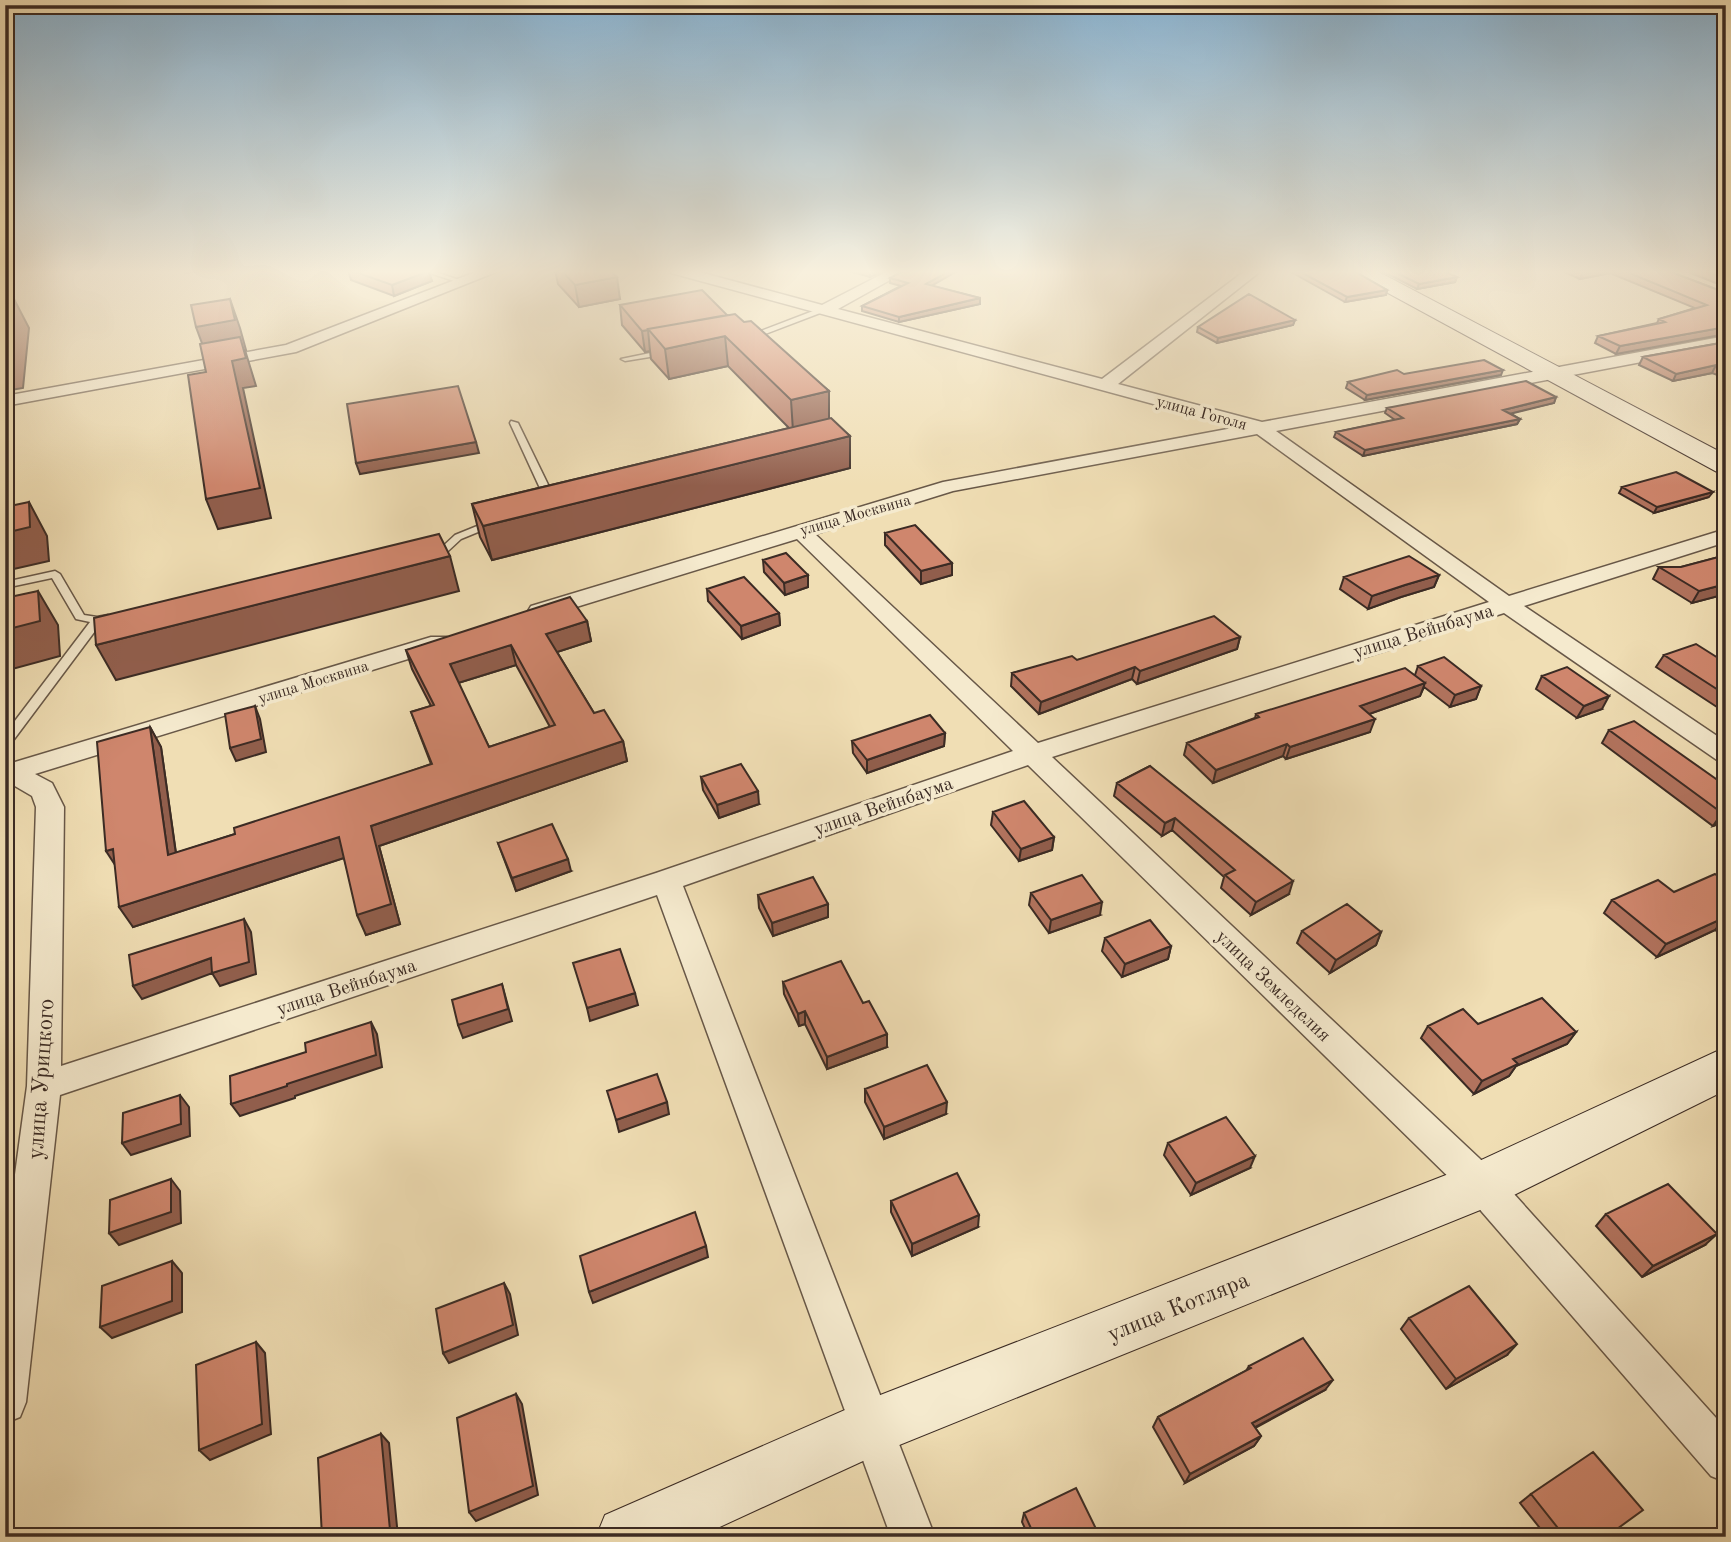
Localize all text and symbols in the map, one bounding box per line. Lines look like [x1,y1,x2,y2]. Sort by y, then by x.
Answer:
street label: улица Гоголя [1154,394,1248,434]
street label: улица Москвина [798,492,913,539]
street label: улица Вейнбаума [1351,602,1497,663]
street label: улица Москвина [256,658,371,707]
street label: улица Вейнбаума [812,774,956,840]
street label: улица Земледелия [1211,927,1333,1046]
street label: улица Вейнбаума [275,957,420,1020]
street label: улица Урицкого [24,998,59,1160]
street label: улица Котляра [1104,1268,1253,1346]

